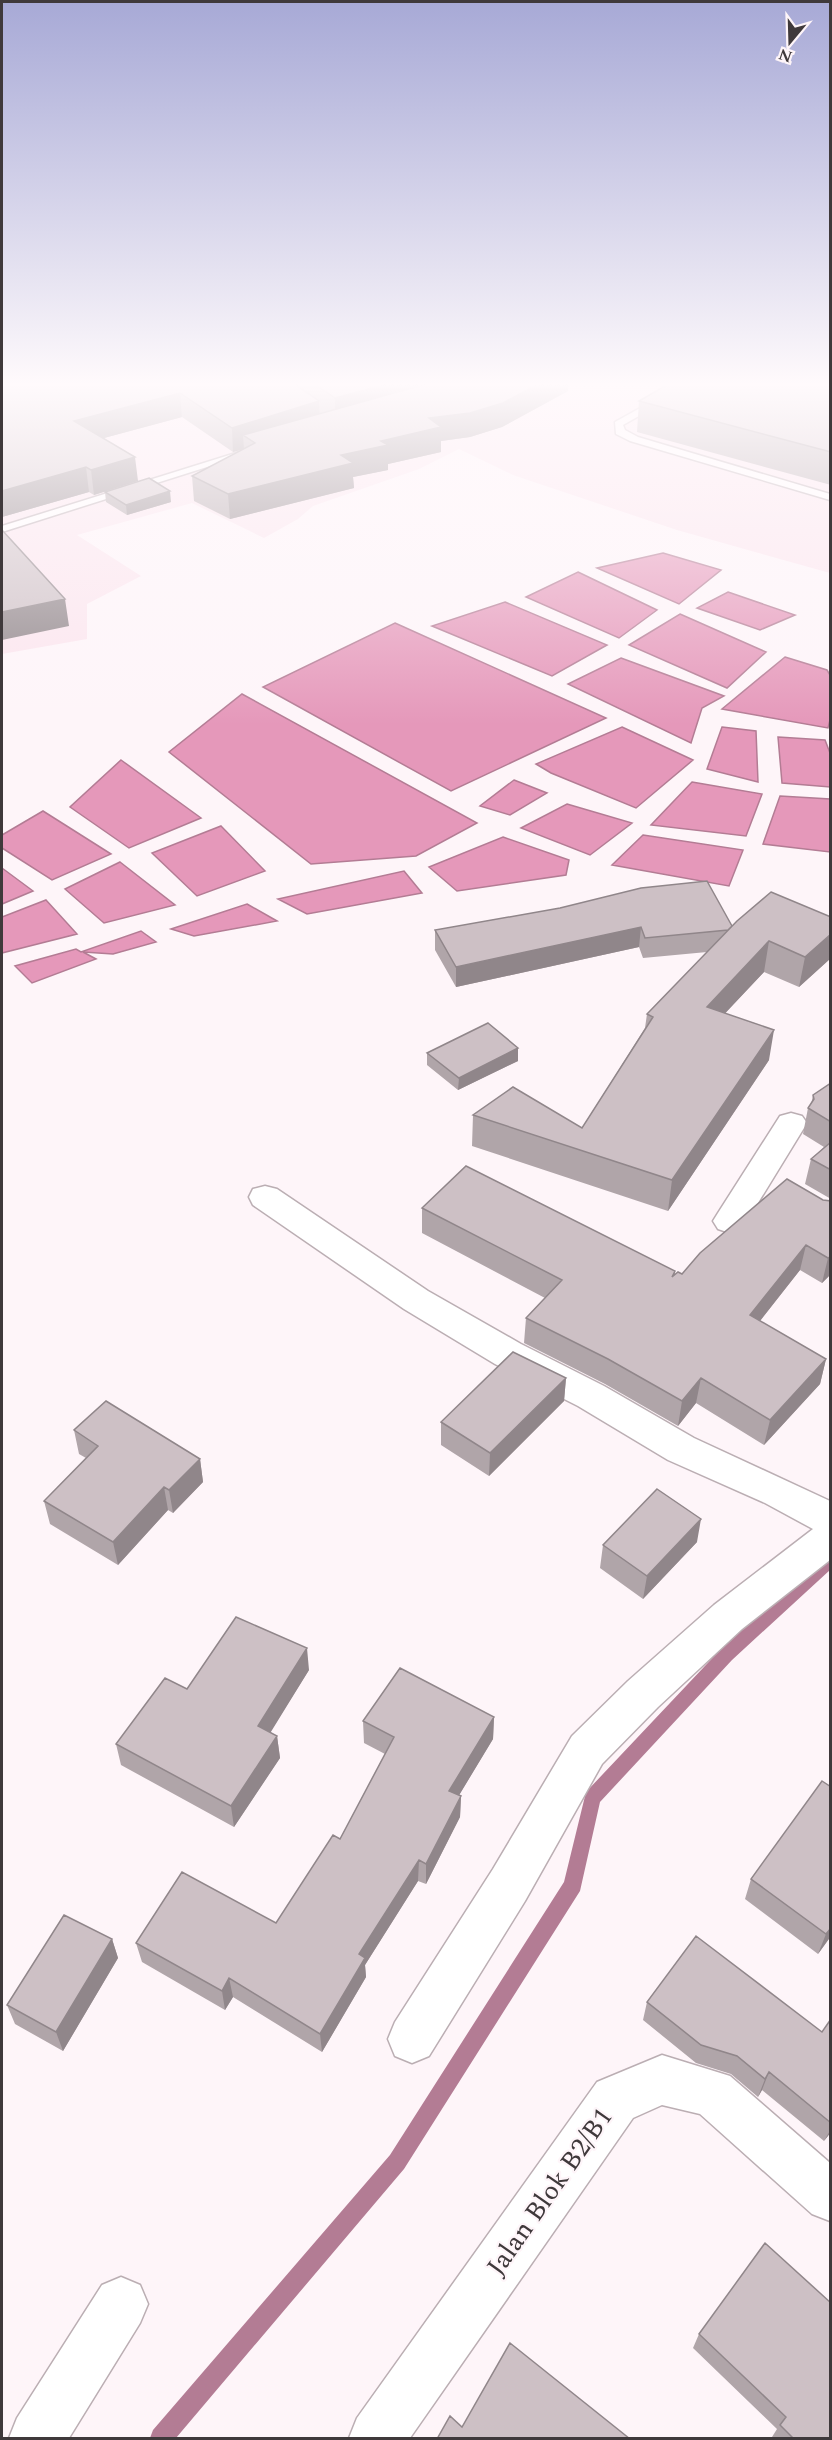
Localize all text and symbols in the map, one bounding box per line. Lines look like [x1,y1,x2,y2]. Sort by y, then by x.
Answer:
north arrow [760,12,820,72]
text: N [775,42,796,69]
street label: Jalan Blok B2/B1 [476,2099,624,2285]

